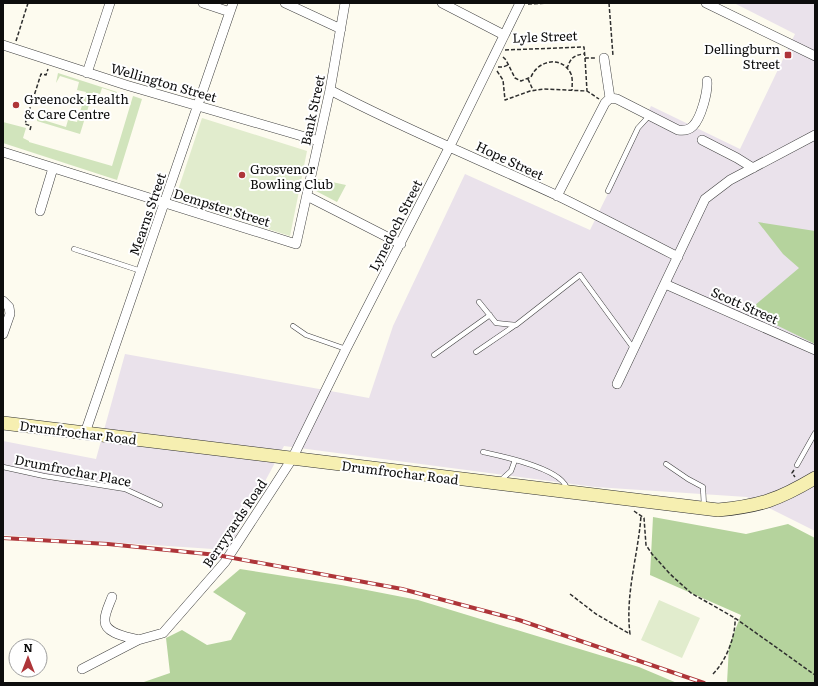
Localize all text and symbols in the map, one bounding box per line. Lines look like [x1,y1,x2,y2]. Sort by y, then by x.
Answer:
street label: Lyle Street [512,25,579,47]
place label: Dellingburn Street [704,39,781,73]
marker: Dellingburn Street [783,50,793,60]
street label: Wellington Street [109,58,220,106]
street label: Bank Street [295,72,329,147]
place label: Greenock Health & Care Centre [24,89,129,123]
marker: Greenock Health & Care Centre [11,100,21,110]
street label: Hope Street [473,136,548,184]
place label: Grosvenor Bowling Club [250,159,333,193]
street label: Mearns Street [124,169,170,258]
marker: Grosvenor Bowling Club [237,170,247,180]
street label: Lynedoch Street [364,175,427,274]
street label: Dempster Street [171,183,273,231]
street label: Scott Street [708,282,782,329]
street label: Drumfrochar Road [18,415,138,449]
street label: Drumfrochar Place [13,449,133,491]
street label: Drumfrochar Road [340,455,460,489]
street label: Berryyards Road [197,475,271,571]
north arrow [8,638,48,678]
text: N [23,639,33,655]

